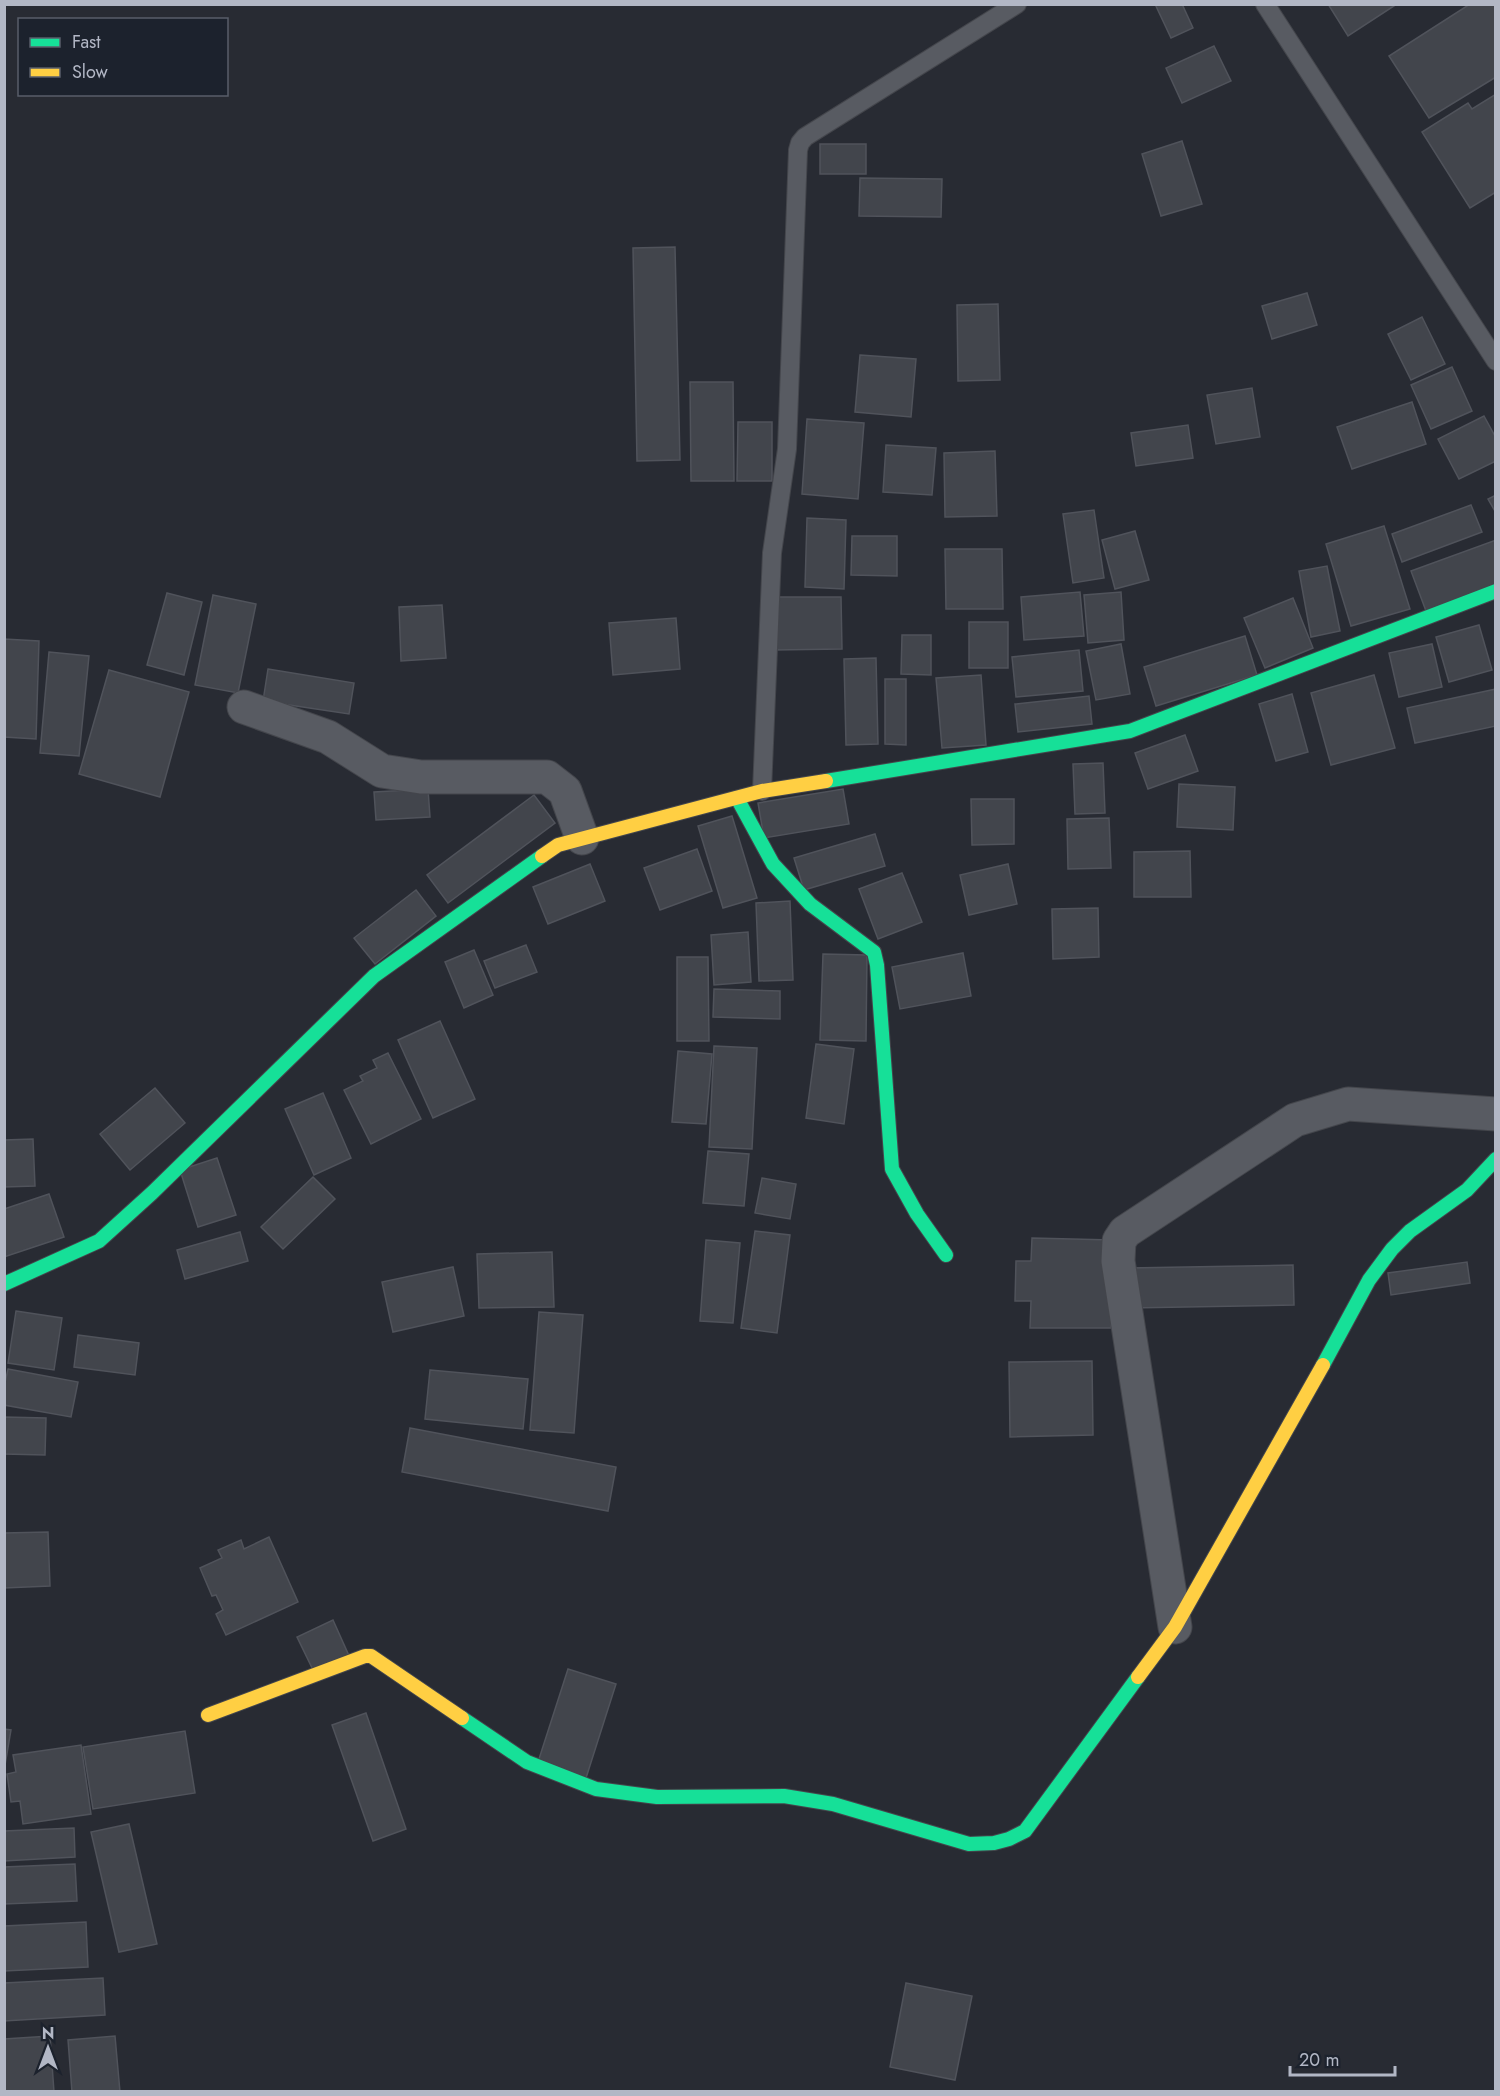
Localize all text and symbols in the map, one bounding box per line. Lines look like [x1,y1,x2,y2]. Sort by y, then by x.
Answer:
legend [18,18,228,96]
text: Fast [72,29,101,55]
text: Slow [72,59,109,85]
north arrow [18,2018,78,2078]
text: N [42,2022,54,2045]
scale bar [1290,2039,1395,2077]
text: 20 m [1299,2047,1339,2073]

